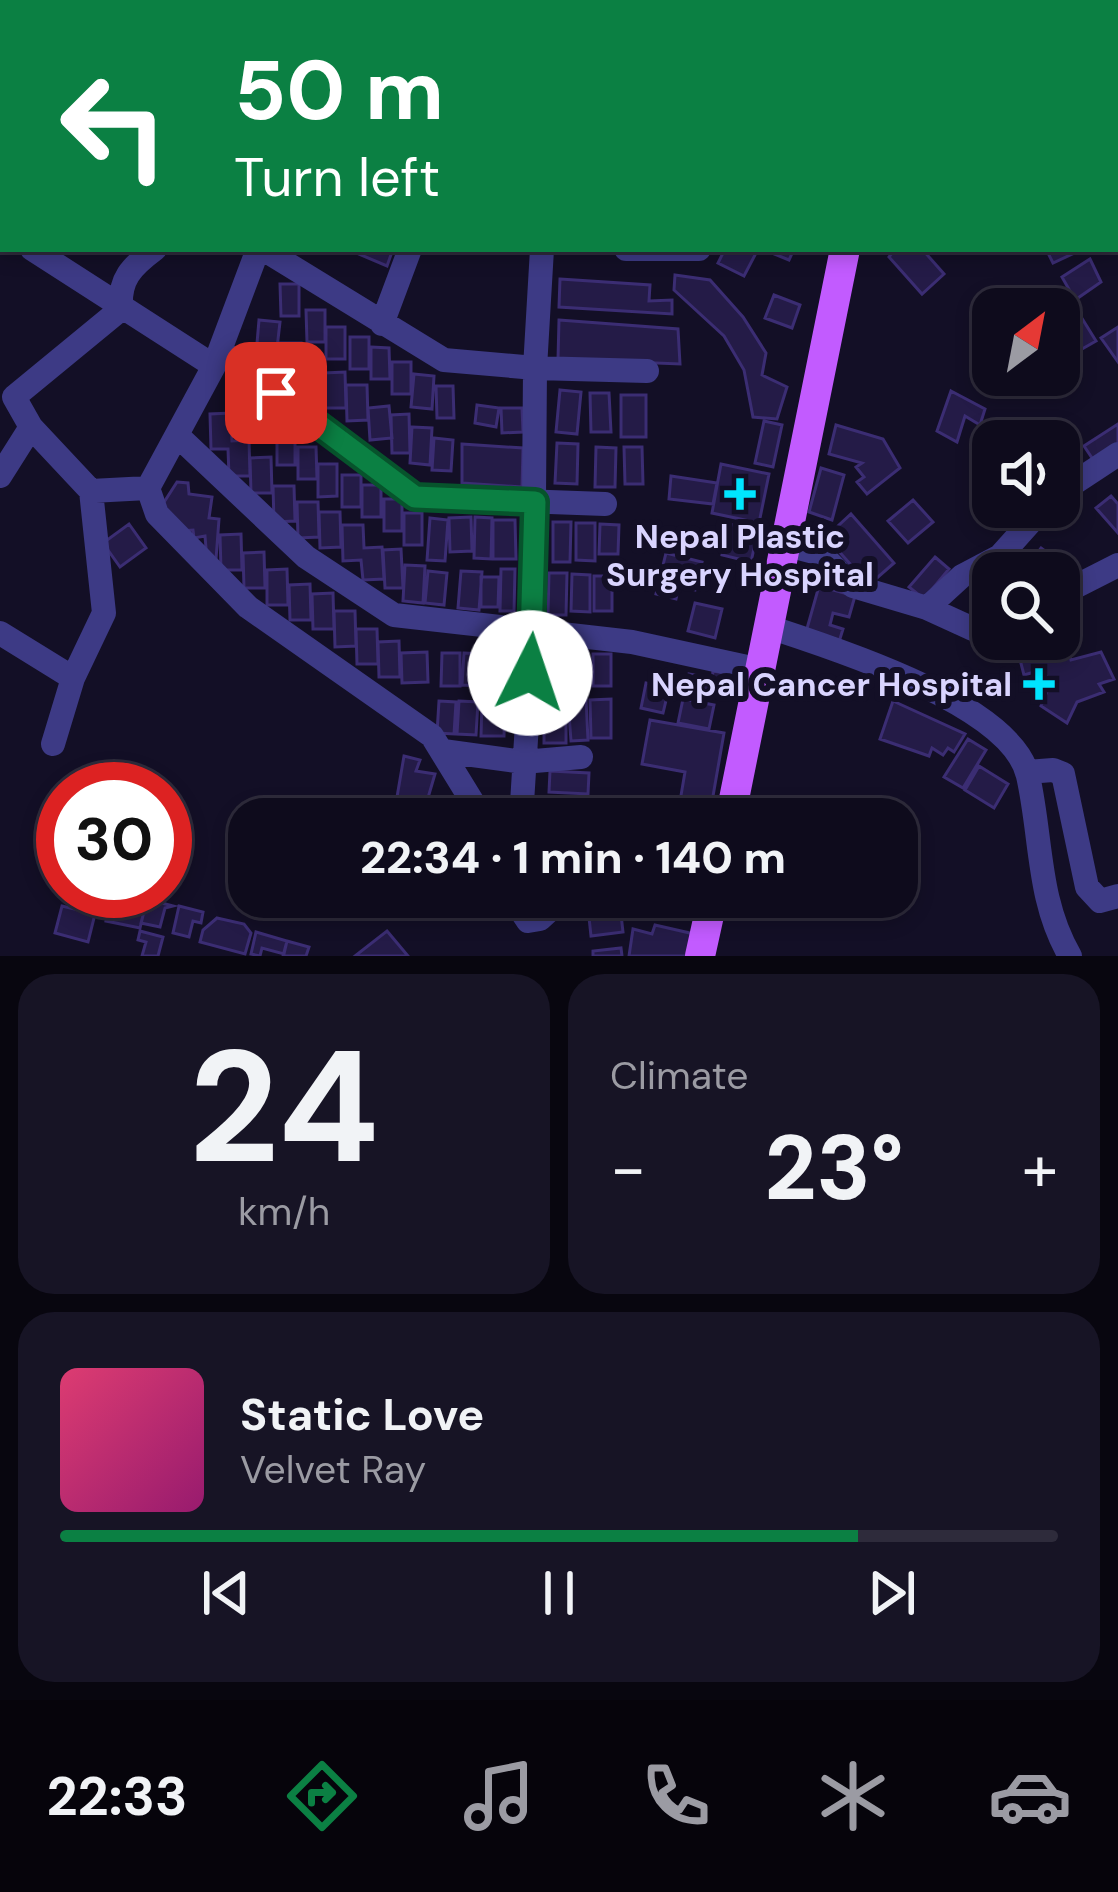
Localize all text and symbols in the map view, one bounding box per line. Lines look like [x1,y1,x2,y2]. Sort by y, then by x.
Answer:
text: 50 m [234,36,444,145]
icon: left [36,48,192,204]
text: Turn left [234,142,440,213]
north arrow [972,288,1080,396]
map controls [972,288,1080,660]
pin [225,342,327,444]
icon: arrive [243,360,309,426]
button: sound [972,420,1080,528]
marker: Nepal Plastic Surgery Hospital [724,478,756,510]
place label: Nepal Plastic Surgery Hospital [606,515,874,596]
button: search [972,552,1080,660]
position arrow [467,610,593,736]
place label: Nepal Cancer Hospital [651,663,1012,706]
marker: Nepal Cancer Hospital [1023,668,1055,700]
speed limit sign: 30 [36,762,192,918]
text: 22:34 · 1 min · 140 m [360,828,786,887]
text: 24 [189,1006,379,1209]
text: Climate [610,1050,748,1101]
text: 23° [764,1110,904,1227]
text: − [610,1126,646,1211]
text: + [1022,1126,1058,1211]
text: km/h [238,1186,330,1237]
text: Static Love [240,1385,484,1444]
text: Velvet Ray [240,1444,426,1495]
icon: previous [193,1560,259,1626]
icon: pause [526,1560,592,1626]
icon: next [859,1560,925,1626]
icon: directions [280,1754,364,1838]
icon: music [457,1754,541,1838]
icon: phone [634,1754,718,1838]
icon: climate [811,1754,895,1838]
icon: car [988,1754,1072,1838]
text: 22:33 [46,1761,188,1832]

